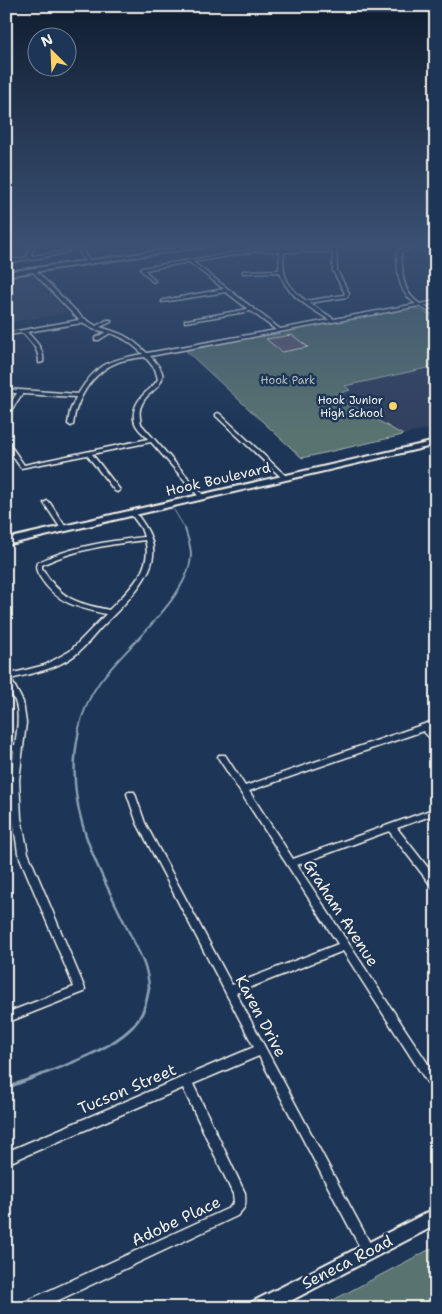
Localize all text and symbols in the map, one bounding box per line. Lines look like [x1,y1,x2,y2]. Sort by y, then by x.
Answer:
north arrow [28,28,78,78]
text: N [38,30,55,51]
park label: Hook Park [261,373,315,388]
place label: Hook Junior High School [318,393,384,421]
marker: Hook Junior High School [387,400,399,412]
street label: Hook Boulevard [164,458,272,500]
street label: Graham Avenue [298,855,384,971]
street label: Karen Drive [231,971,291,1061]
street label: Tucson Street [75,1059,179,1119]
street label: Adobe Place [128,1191,224,1251]
street label: Seneca Road [298,1230,396,1294]

